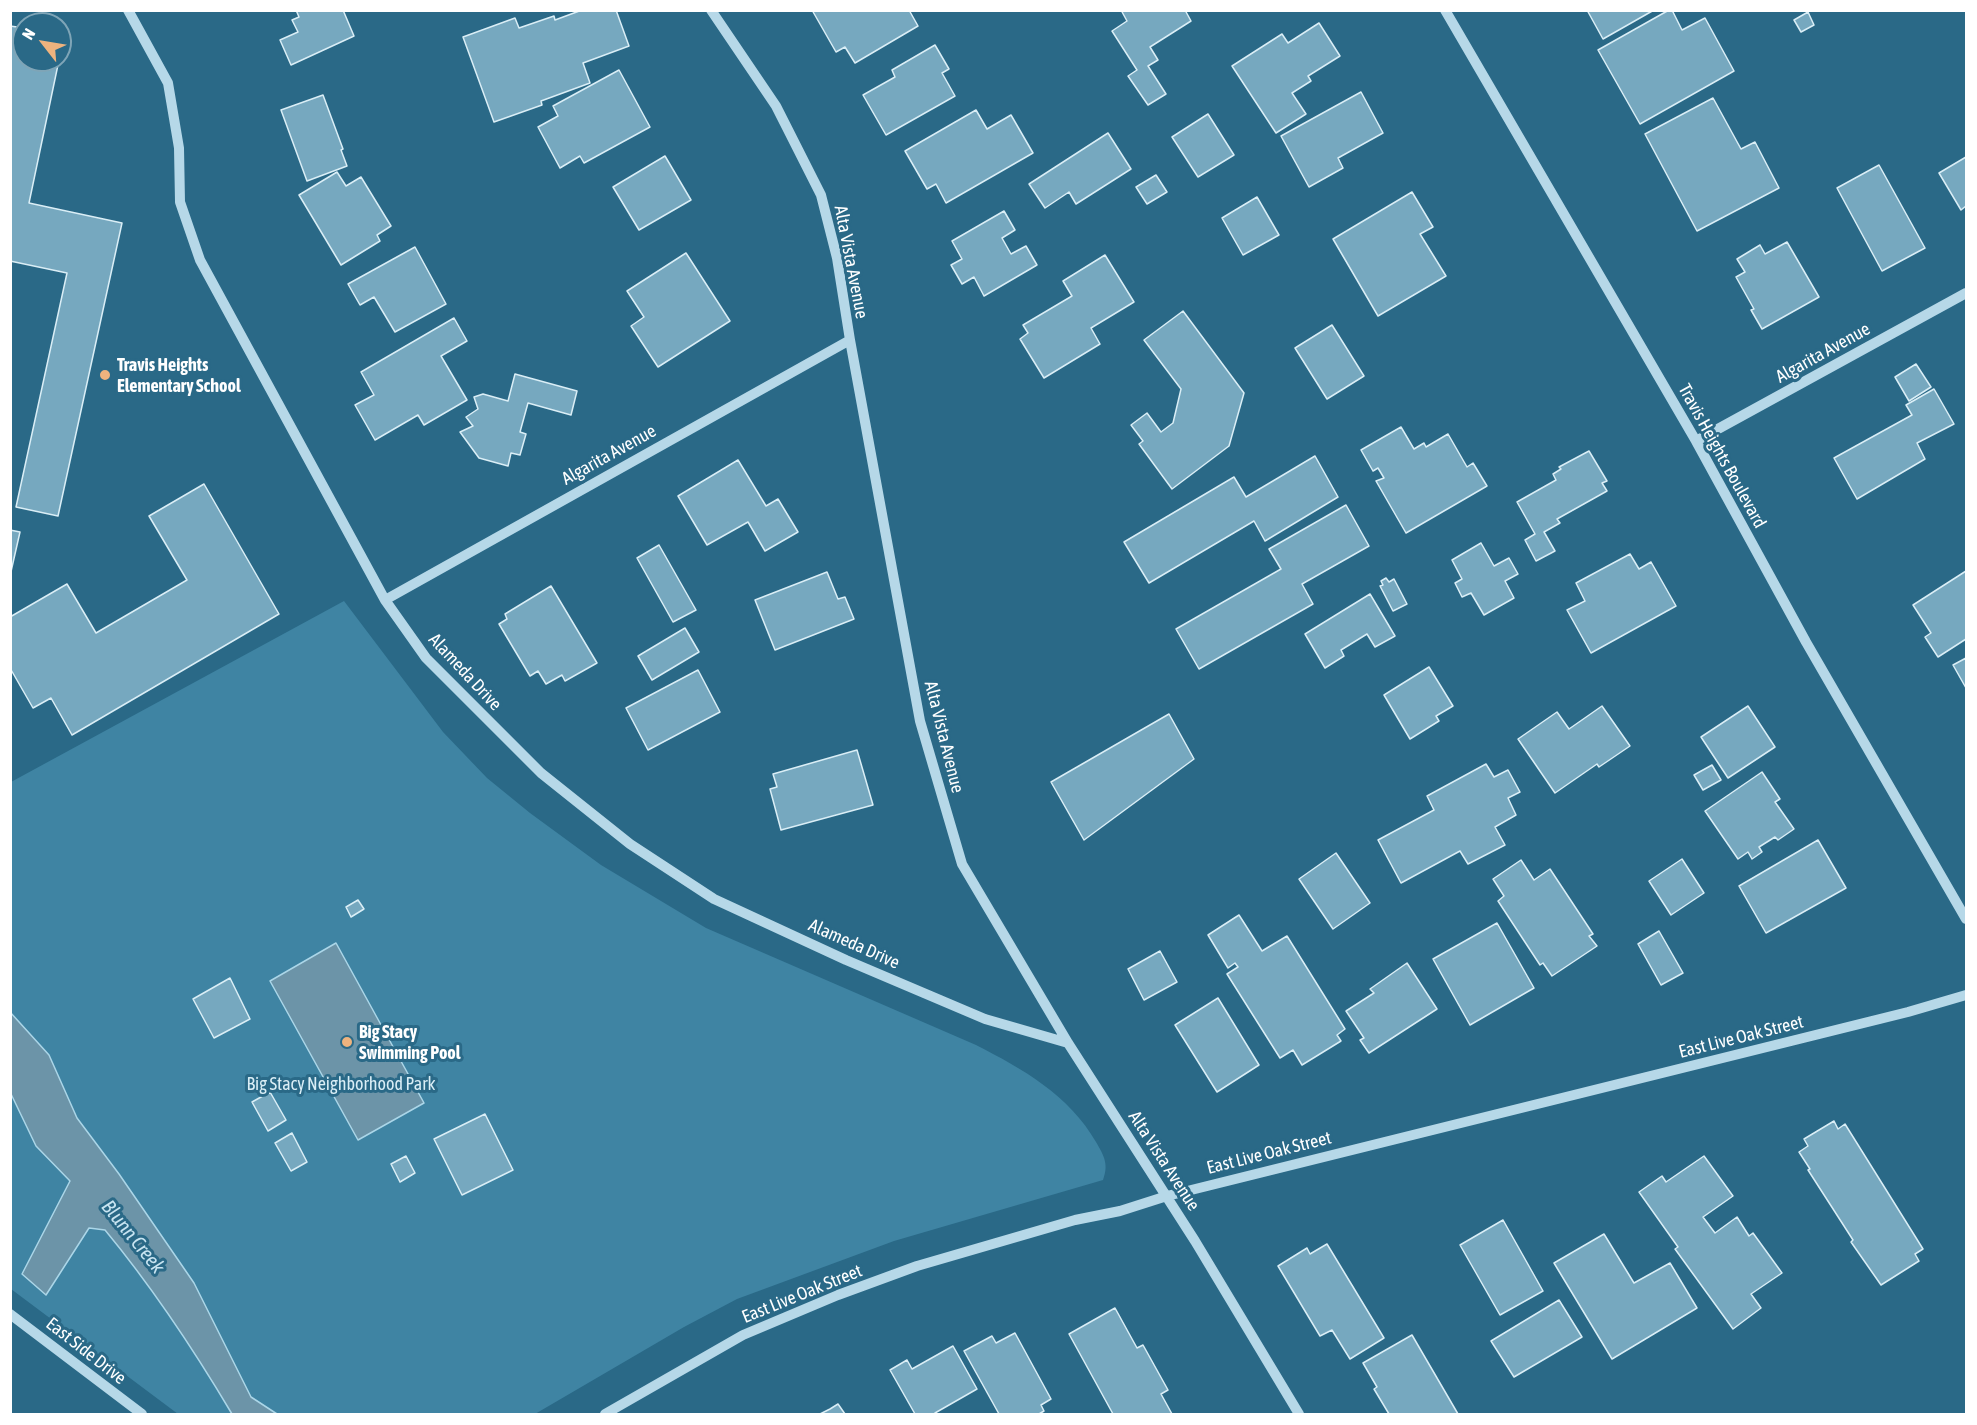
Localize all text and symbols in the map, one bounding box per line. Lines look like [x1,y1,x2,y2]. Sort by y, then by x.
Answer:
north arrow [12,12,72,72]
text: N [18,25,38,42]
street label: Alta Vista Avenue [829,204,873,320]
street label: Algarita Avenue [1772,318,1874,388]
place label: Travis Heights Elementary School [117,354,241,397]
marker: Travis Heights Elementary School [98,368,112,382]
street label: Travis Heights Boulevard [1673,380,1771,532]
street label: Algarita Avenue [558,420,660,490]
street label: Alameda Drive [424,629,506,715]
street label: Alta Vista Avenue [920,679,968,795]
street label: Alameda Drive [805,914,903,974]
street label: East Live Oak Street [1676,1011,1806,1063]
place label: Big Stacy Swimming Pool [359,1021,461,1064]
marker: Big Stacy Swimming Pool [340,1035,354,1049]
park label: Big Stacy Neighborhood Park [247,1073,435,1095]
street label: Alta Vista Avenue [1124,1107,1204,1215]
street label: East Live Oak Street [1204,1127,1334,1179]
water label: Blunn Creek [96,1195,170,1279]
street label: East Live Oak Street [739,1260,865,1328]
street label: East Side Drive [42,1313,130,1389]

